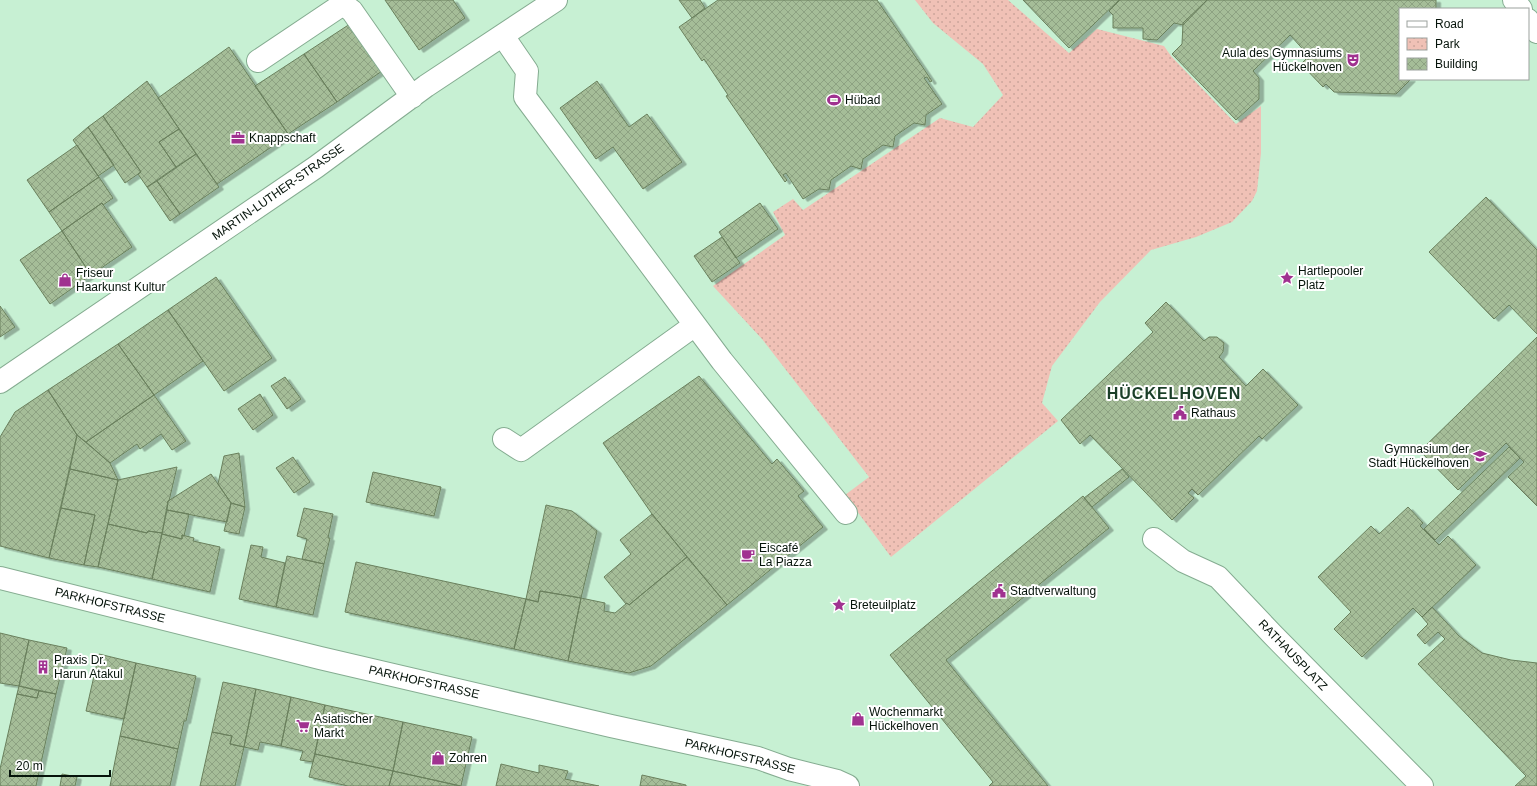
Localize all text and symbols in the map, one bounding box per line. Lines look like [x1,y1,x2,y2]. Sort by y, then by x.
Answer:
legend [1399,8,1529,80]
text: Road [1435,17,1464,31]
text: Park [1435,37,1461,51]
place label: Aula des Gymnasiums Hückelhoven [1222,46,1342,74]
theatre icon: Aula des Gymnasiums Hückelhoven [1345,52,1361,68]
text: Building [1435,57,1478,71]
sports icon: Hübad [826,92,842,108]
place label: Hübad [845,93,880,107]
office icon: Knappschaft [230,130,246,146]
place label: Knappschaft [249,131,316,145]
street label: MARTIN-LUTHER-STRASSE [209,141,347,243]
place label: Hartlepooler Platz [1298,264,1363,292]
place label: Friseur Haarkunst Kultur [76,266,165,294]
place icon: Hartlepooler Platz [1279,270,1295,286]
shop icon: Friseur Haarkunst Kultur [57,272,73,288]
district label: HÜCKELHOVEN [1107,384,1241,402]
public building icon: Rathaus [1172,405,1188,421]
place label: Rathaus [1191,406,1236,420]
place label: Gymnasium der Stadt Hückelhoven [1368,442,1469,470]
school or university icon: Gymnasium der Stadt Hückelhoven [1472,448,1488,464]
place label: Eiscafé La Piazza [759,541,812,569]
cafe icon: Eiscafé La Piazza [740,547,756,563]
public building icon: Stadtverwaltung [991,583,1007,599]
place label: Stadtverwaltung [1010,584,1096,598]
street label: PARKHOFSTRASSE [53,585,167,625]
place icon: Breteuilplatz [831,597,847,613]
place label: Breteuilplatz [850,598,916,612]
street label: RATHAUSPLATZ [1256,617,1330,693]
place label: Praxis Dr. Harun Atakul [54,653,123,681]
building icon: Praxis Dr. Harun Atakul [35,659,51,675]
street label: PARKHOFSTRASSE [367,662,481,702]
place label: Wochenmarkt Hückelhoven [869,705,943,733]
shop icon: Wochenmarkt Hückelhoven [850,711,866,727]
place label: Asiatischer Markt [314,712,373,740]
supermarket icon: Asiatischer Markt [295,718,311,734]
street label: PARKHOFSTRASSE [683,736,797,776]
shop icon: Zohren [430,750,446,766]
place label: Zohren [449,751,487,765]
scale bar [10,752,110,778]
text: 20 m [16,759,43,773]

